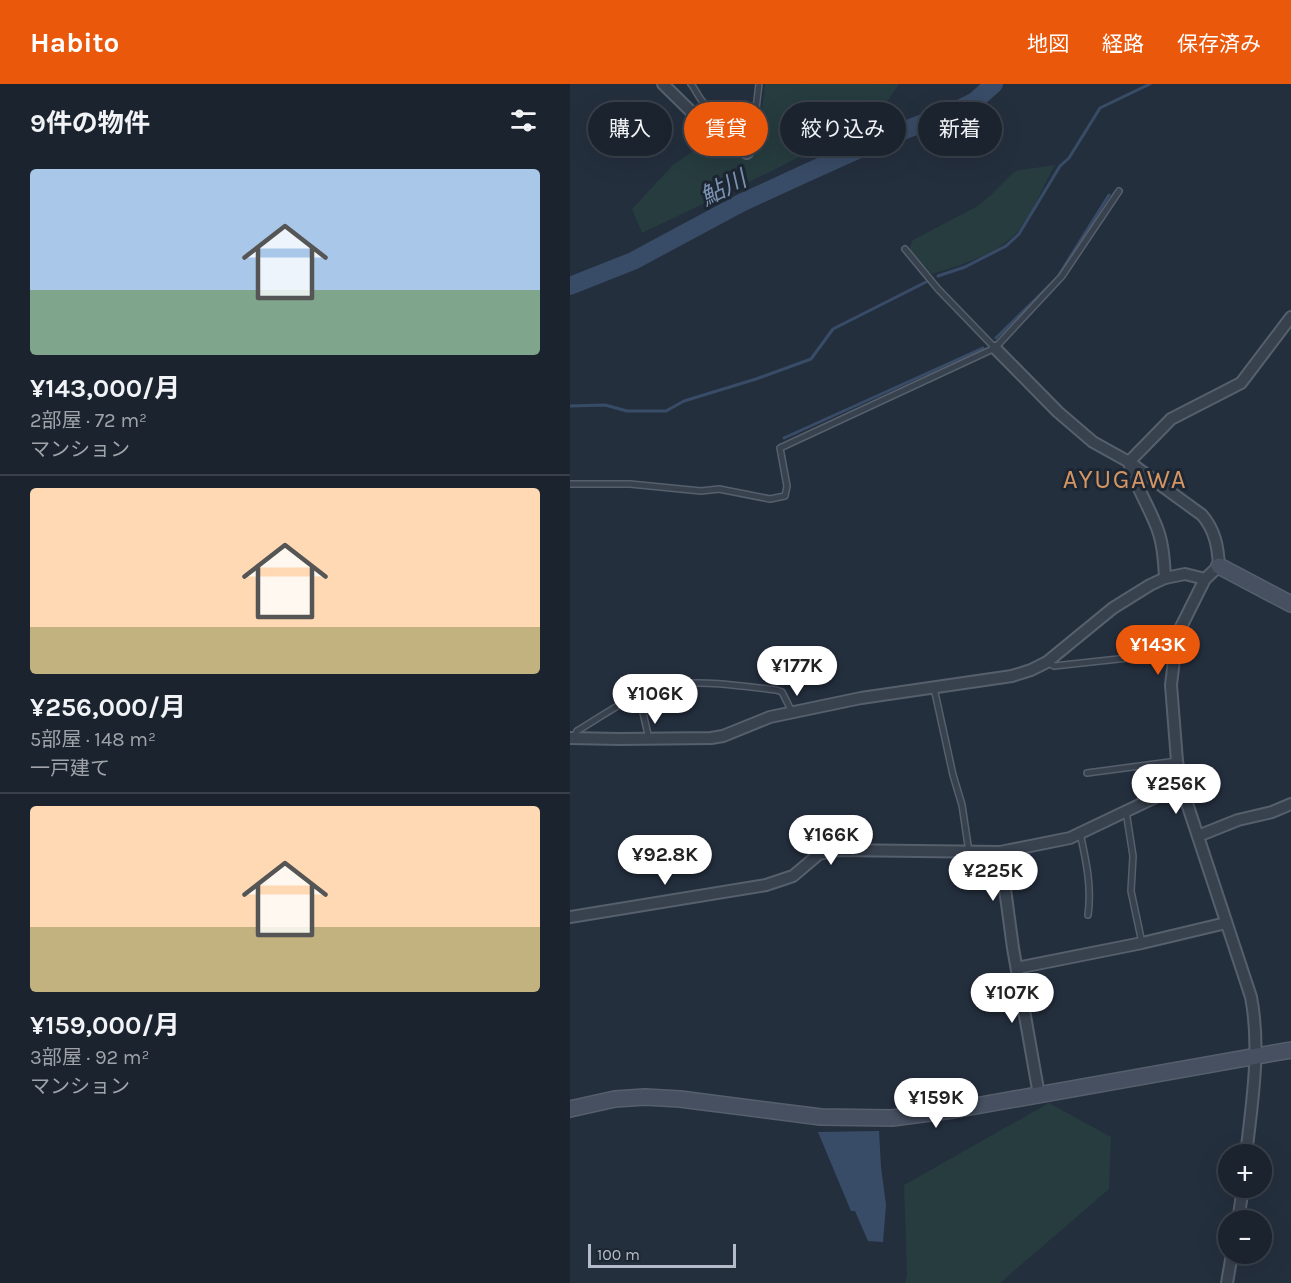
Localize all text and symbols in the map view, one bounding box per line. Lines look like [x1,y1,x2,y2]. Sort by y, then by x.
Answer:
text: Habito [30,26,119,59]
text: 地図 [1027,32,1069,56]
text: 経路 [1102,32,1144,56]
text: 保存済み [1177,32,1261,56]
chip: 購入 [588,102,672,156]
chip: 賃貸 [684,102,768,156]
chip: 絞り込み [780,102,906,156]
chip: 新着 [918,102,1002,156]
icon: filters [507,104,540,137]
text: 9件の物件 [30,108,150,139]
water label: 鮎川 [695,163,753,211]
icon: home [231,208,339,316]
text: ¥143,000/月 [30,373,180,404]
text: 2部屋 · 72 m² [30,409,147,432]
text: マンション [30,438,130,461]
district label: AYUGAWA [1063,464,1187,495]
icon: home [231,527,339,635]
pin: ¥143K [1116,625,1200,676]
text: ¥143K [1130,633,1186,656]
pin: ¥177K [755,646,839,697]
text: ¥177K [771,654,823,677]
pin: ¥106K [613,674,697,725]
text: ¥106K [627,682,683,705]
text: ¥256,000/月 [30,692,186,723]
text: 5部屋 · 148 m² [30,728,156,751]
text: 一戸建て [30,757,110,780]
pin: ¥256K [1134,764,1218,815]
text: ¥256K [1146,772,1206,795]
pin: ¥166K [789,815,873,866]
text: ¥166K [803,823,859,846]
pin: ¥92.8K [616,835,714,886]
text: ¥92.8K [632,843,698,866]
icon: home [231,845,339,953]
pin: ¥225K [951,851,1035,902]
text: ¥225K [963,859,1023,882]
pin: ¥107K [970,973,1054,1024]
text: ¥107K [985,981,1039,1004]
text: ¥159,000/月 [30,1010,180,1041]
text: 3部屋 · 92 m² [30,1046,150,1069]
text: マンション [30,1075,130,1098]
pin: ¥159K [894,1078,978,1129]
text: ¥159K [908,1086,964,1109]
map controls [1218,1144,1272,1264]
button: + [1218,1144,1272,1198]
button: − [1218,1210,1272,1264]
scale bar [588,1241,736,1268]
text: 100 m [597,1245,640,1264]

